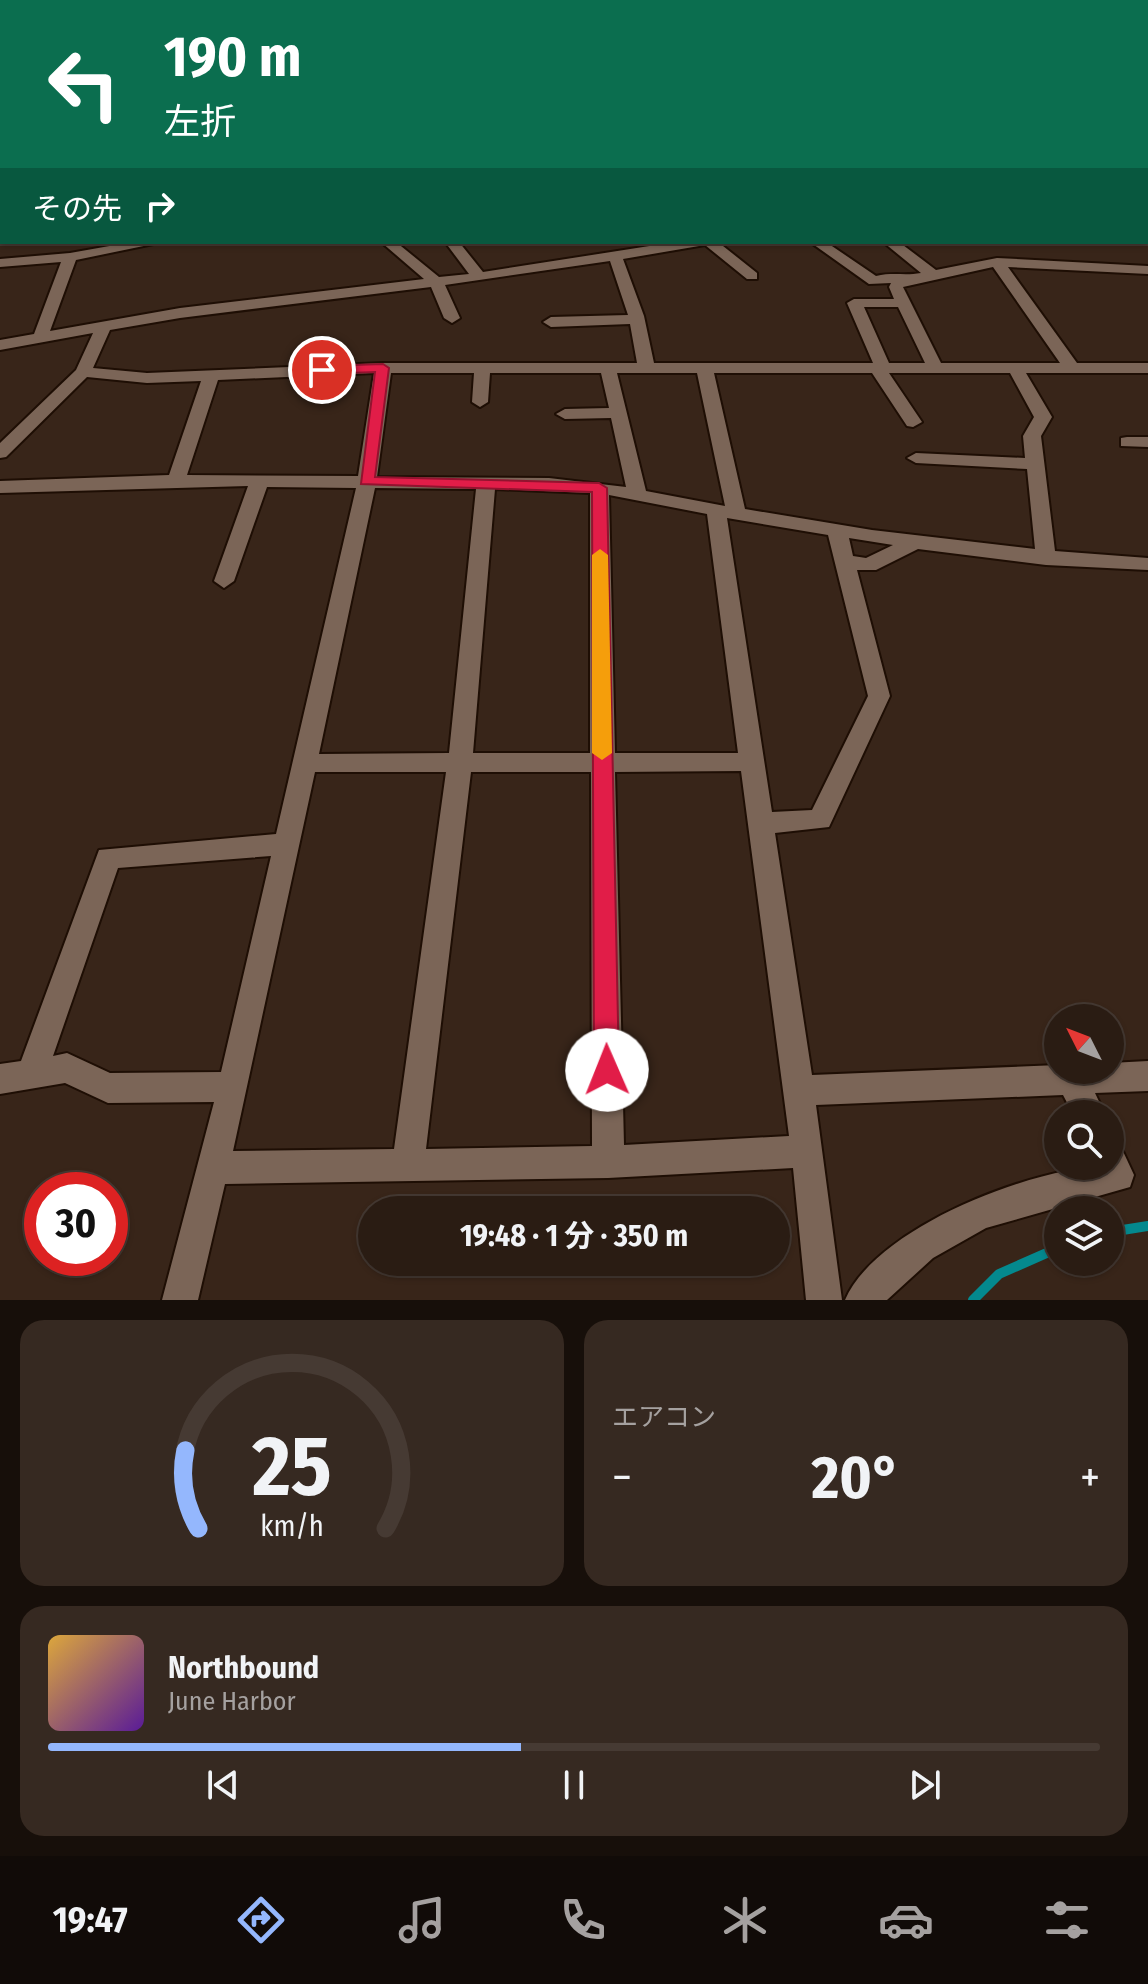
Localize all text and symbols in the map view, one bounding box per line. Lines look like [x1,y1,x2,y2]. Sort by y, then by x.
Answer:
text: 190 m [164,24,302,91]
icon: left [32,32,136,136]
text: 左折 [164,100,236,144]
icon: right [138,184,182,228]
text: その先 [32,191,122,227]
pin [288,336,356,404]
icon: arrive [300,348,344,392]
north arrow [1044,1004,1124,1084]
map controls [1044,1004,1124,1276]
position arrow [565,1028,649,1112]
button: search [1044,1100,1124,1180]
speed limit sign: 30 [24,1172,128,1276]
button: layers [1044,1196,1124,1276]
text: 19:48 · 1 分 · 350 m [460,1218,688,1254]
text: エアコン [612,1402,716,1433]
text: 25 [251,1417,332,1517]
text: 20° [812,1442,900,1514]
text: − [612,1451,632,1504]
text: + [1080,1451,1100,1504]
text: km/h [260,1509,324,1544]
text: Northbound [168,1650,319,1686]
text: June Harbor [168,1686,296,1717]
icon: previous [201,1763,245,1807]
icon: pause [552,1763,596,1807]
icon: next [903,1763,947,1807]
icon: directions [233,1892,289,1948]
icon: music [394,1892,450,1948]
icon: phone [555,1892,611,1948]
icon: climate [717,1892,773,1948]
icon: car [878,1892,934,1948]
icon: filters [1039,1892,1095,1948]
text: 19:47 [53,1898,128,1942]

